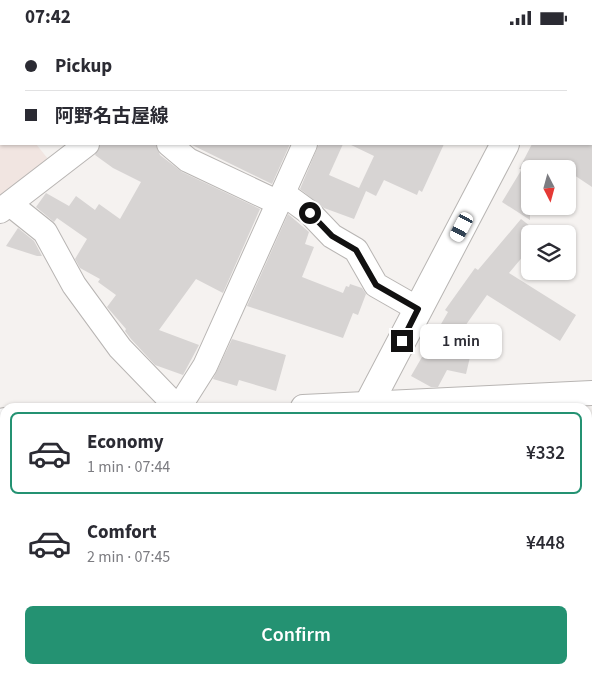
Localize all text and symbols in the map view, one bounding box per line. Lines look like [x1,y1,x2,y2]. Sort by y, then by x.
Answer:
text: 07:42 [25,4,71,31]
text: Pickup [55,53,112,80]
text: 阿野名古屋線 [55,103,169,130]
north arrow [521,160,576,215]
map controls [521,160,576,280]
route start [299,202,321,224]
car [448,210,475,244]
button: layers [521,225,576,280]
callout: 1 min [420,323,502,359]
route end [391,330,413,352]
text: 1 min [442,330,480,352]
text: Economy [87,429,164,456]
icon: car [27,431,72,476]
text: ¥332 [526,440,565,467]
text: 1 min · 07:44 [87,456,170,478]
text: Comfort [87,519,157,546]
icon: car [27,521,72,566]
text: ¥448 [526,530,565,557]
text: 2 min · 07:45 [87,546,170,568]
button: Confirm [25,606,567,664]

